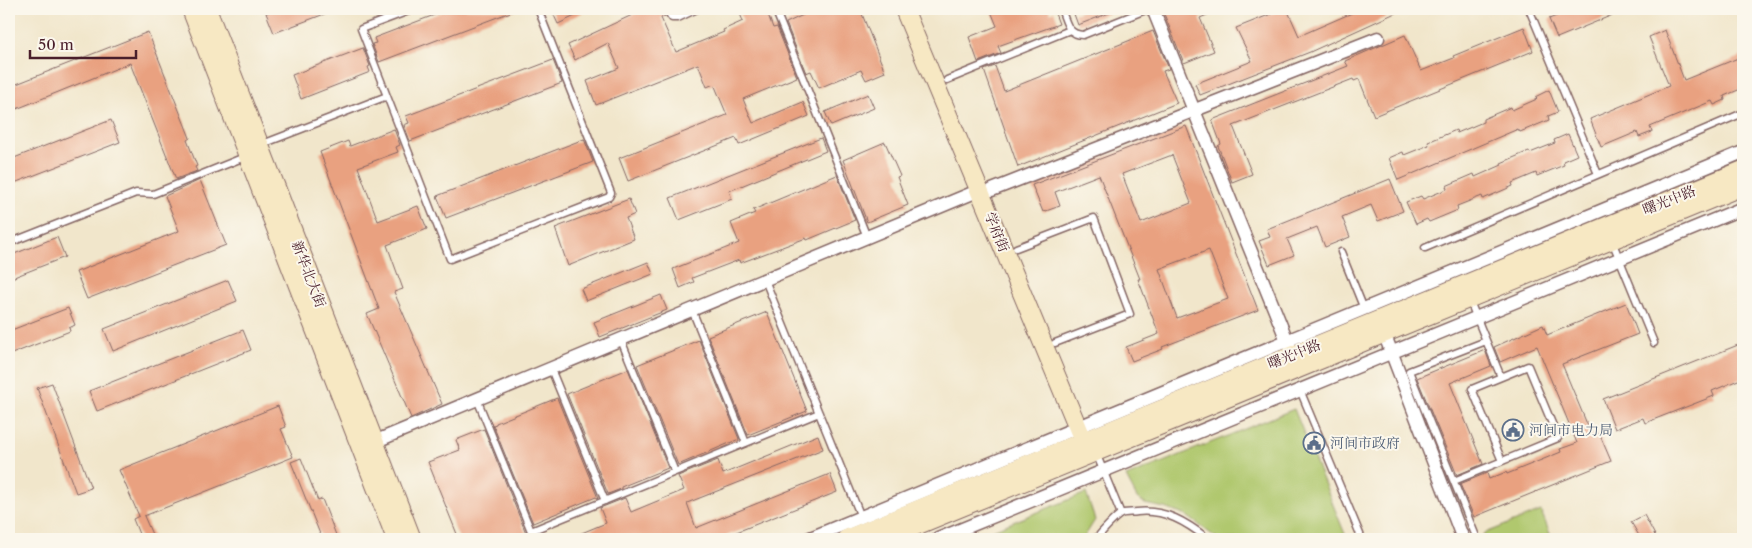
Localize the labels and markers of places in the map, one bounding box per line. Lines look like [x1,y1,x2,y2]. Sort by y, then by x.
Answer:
public building icon: 河间市电力局 [1501,418,1525,442]
place label: 河间市电力局 [1529,421,1613,439]
public building icon: 河间市政府 [1302,431,1326,455]
place label: 河间市政府 [1330,434,1400,452]

